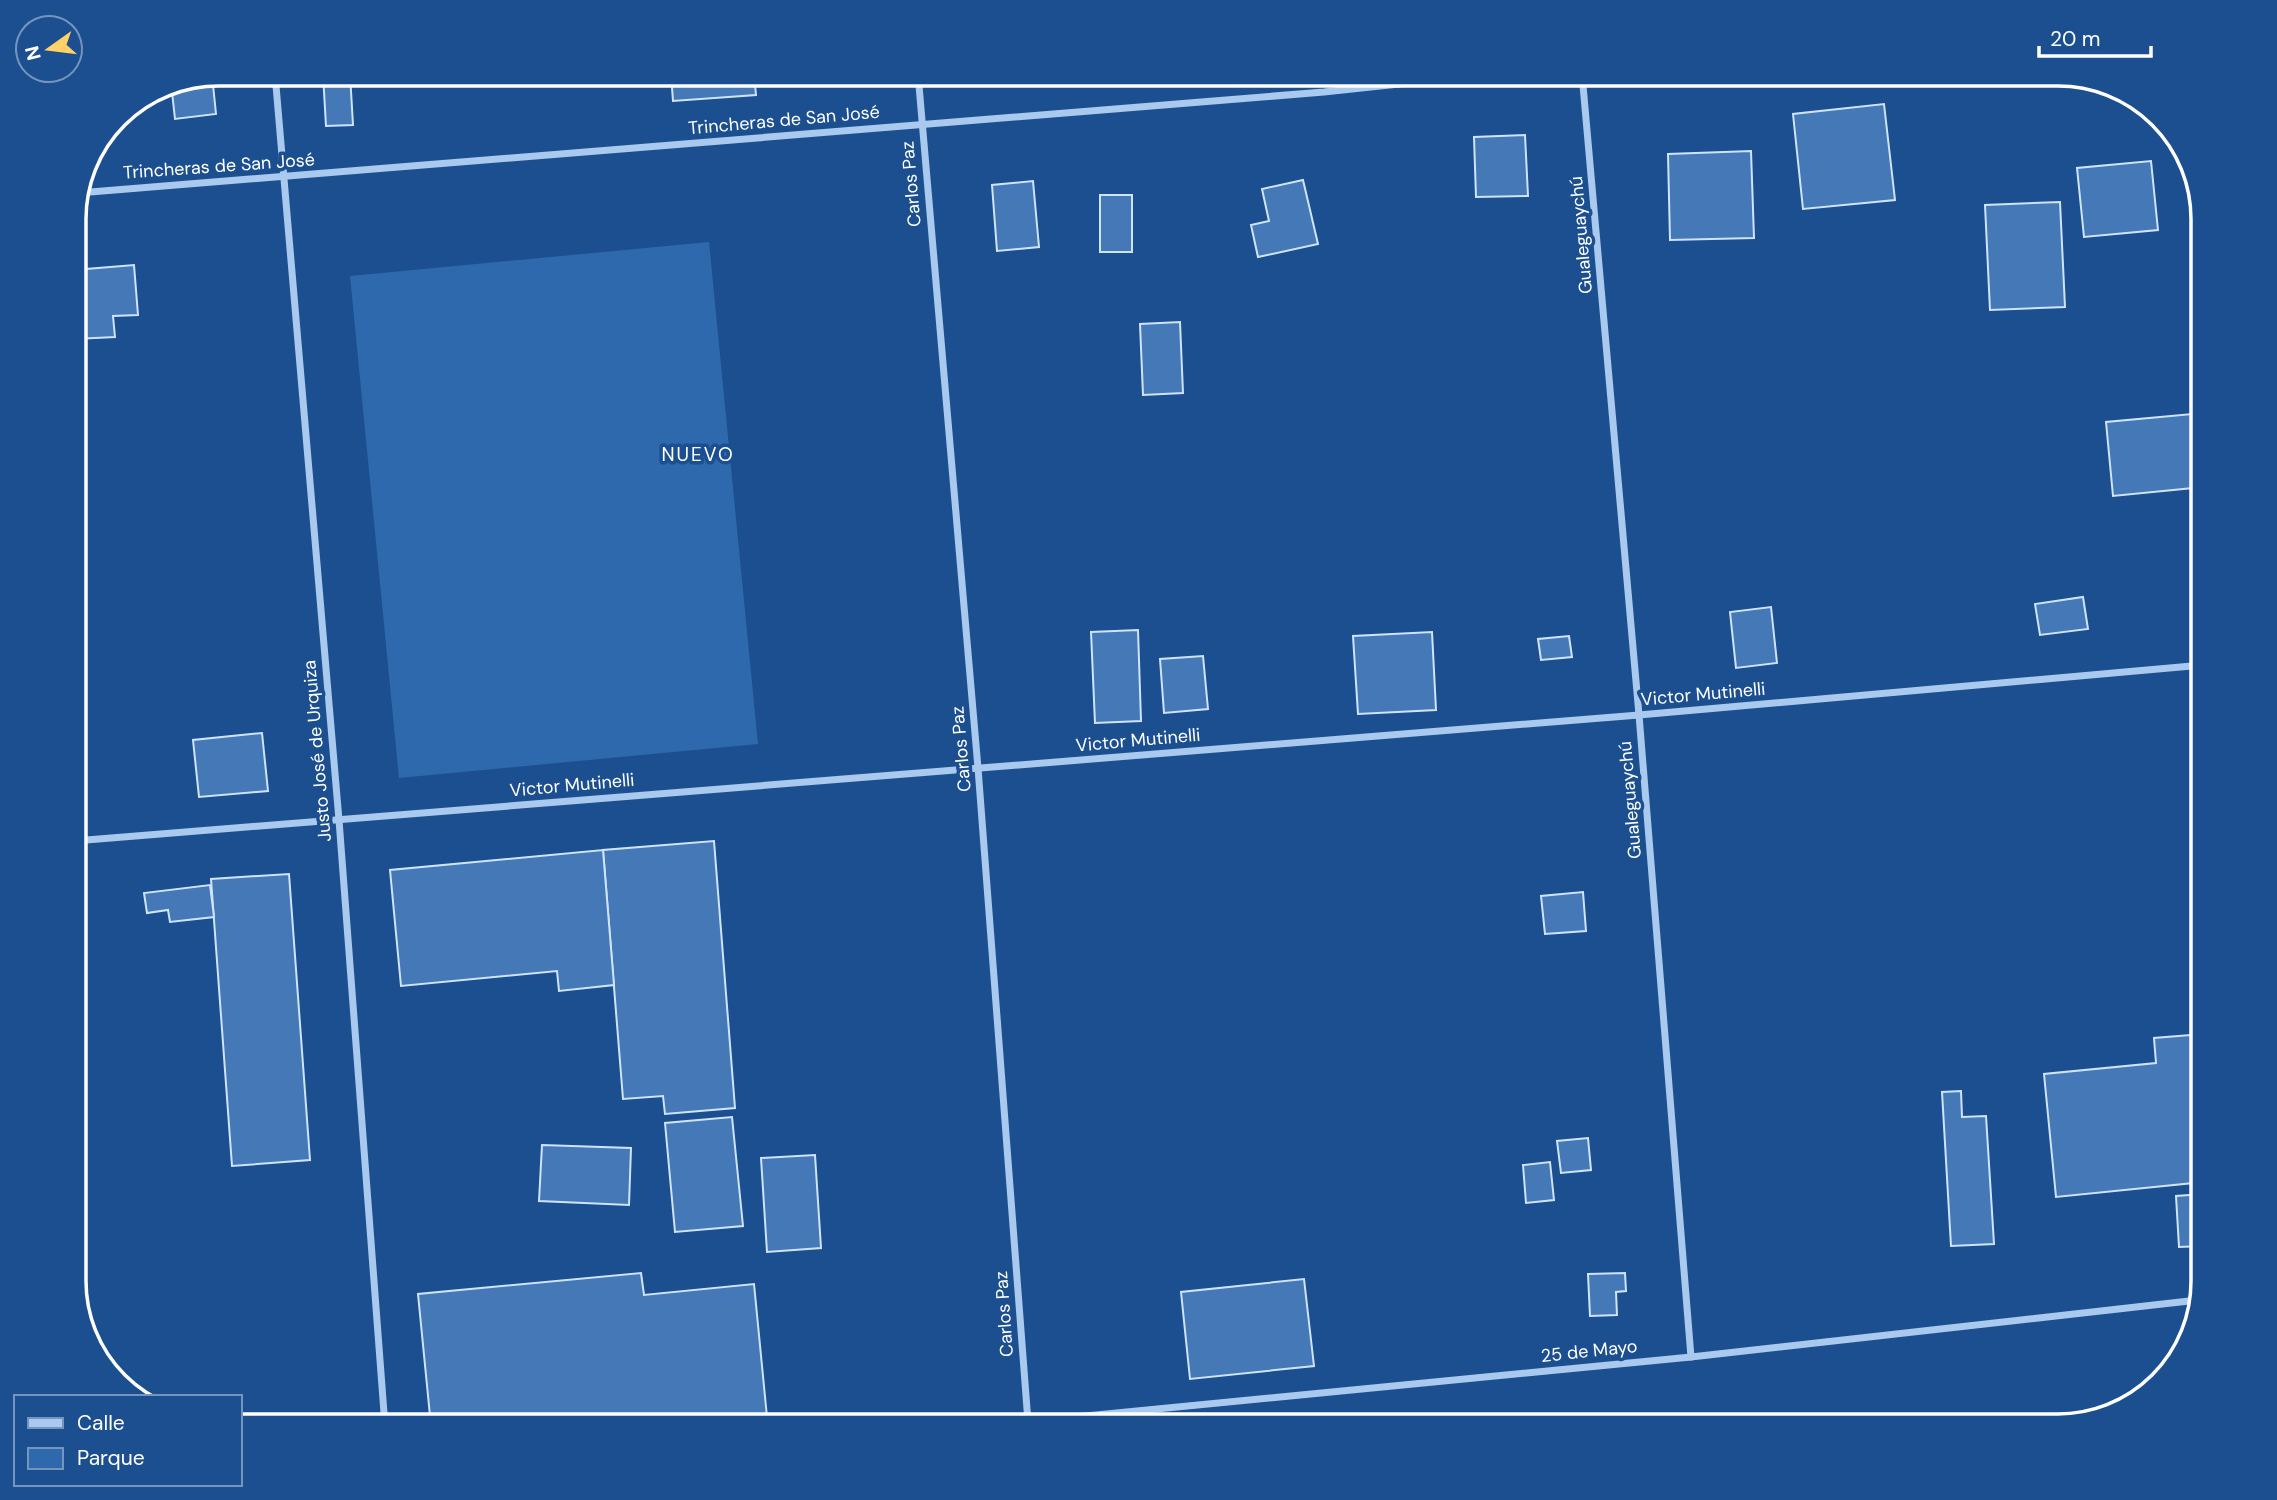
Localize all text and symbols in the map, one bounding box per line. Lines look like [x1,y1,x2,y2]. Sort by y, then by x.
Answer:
north arrow [14,14,84,84]
scale bar [2039,14,2151,58]
text: 20 m [2050,25,2101,53]
text: N [19,43,47,63]
street label: Trincheras de San José [687,100,881,140]
street label: Carlos Paz [895,140,927,228]
street label: Trincheras de San José [122,147,316,185]
street label: Gualeguaychú [1564,175,1598,295]
district label: NUEVO [661,442,735,467]
street label: Justo José de Urquiza [297,659,337,843]
street label: Victor Mutinelli [1640,677,1766,711]
street label: Carlos Paz [945,705,977,793]
street label: Victor Mutinelli [1075,723,1201,757]
street label: Gualeguaychú [1613,740,1647,860]
street label: Victor Mutinelli [509,768,635,802]
street label: Carlos Paz [989,1270,1019,1358]
street label: 25 de Mayo [1540,1334,1638,1368]
legend [14,1395,242,1486]
text: Calle [77,1409,125,1437]
text: Parque [77,1444,145,1472]

